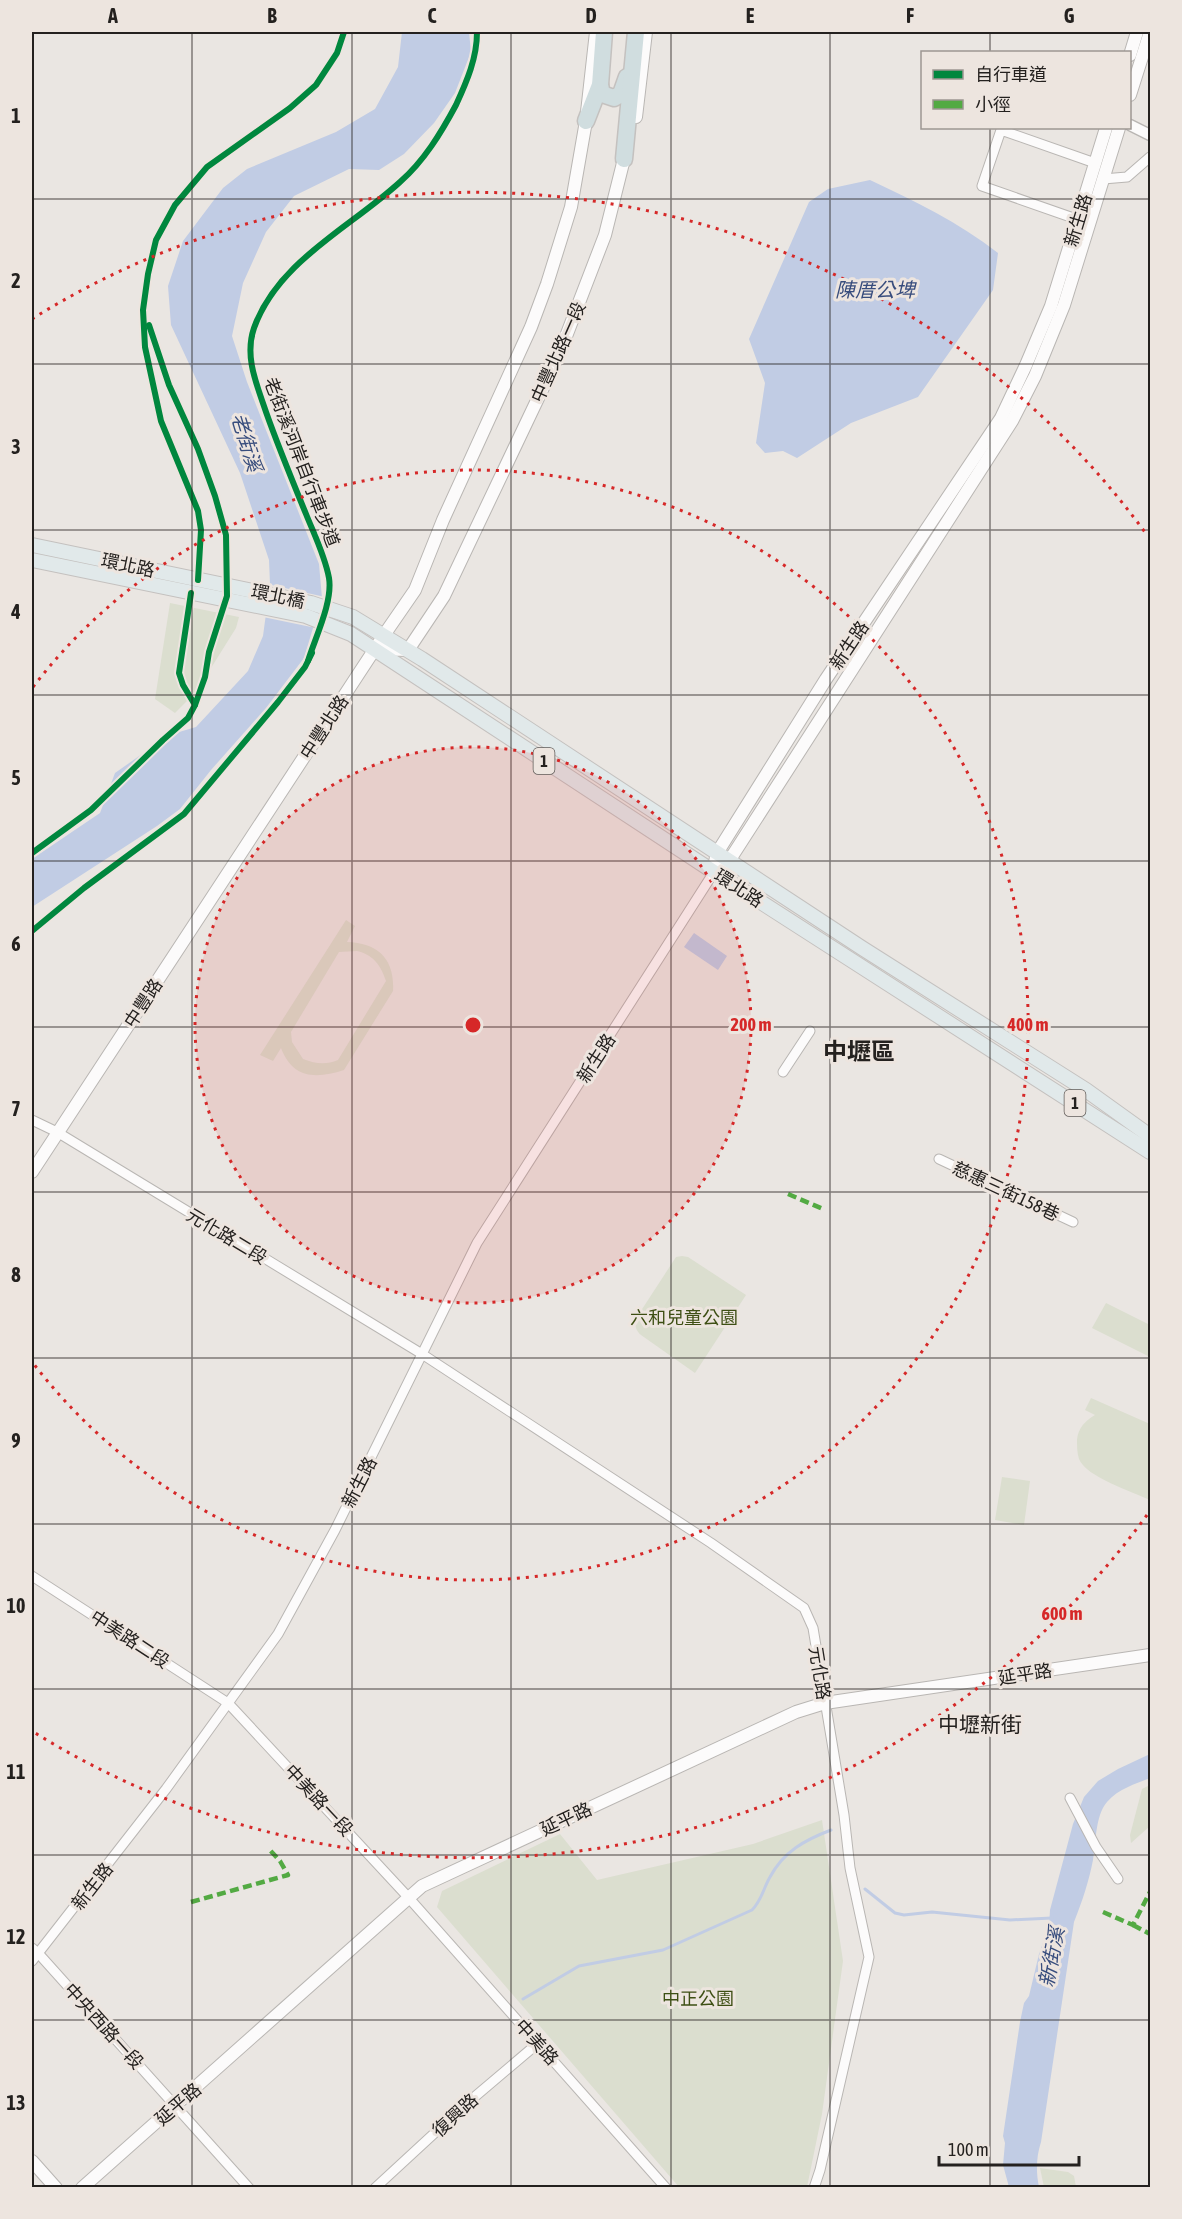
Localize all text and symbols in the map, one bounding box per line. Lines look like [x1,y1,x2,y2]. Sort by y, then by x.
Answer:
text: A [107,4,118,27]
text: B [267,4,277,27]
text: C [428,4,437,27]
text: D [585,4,597,27]
text: E [746,4,755,27]
text: F [906,4,914,27]
text: G [1064,4,1075,27]
legend [921,51,1131,129]
text: 自行車道 [975,64,1047,85]
text: 小徑 [975,94,1011,115]
text: 1 [11,104,21,127]
street label: 新生路 [1060,191,1096,249]
text: 2 [11,269,21,292]
water label: 陳厝公埤 [835,278,917,301]
street label: 中豐北路一段 [526,298,590,406]
street label: 老街溪河岸自行車步道 [260,374,344,550]
water label: 老街溪 [227,410,268,477]
text: 3 [11,435,21,458]
street label: 環北路 [99,549,157,581]
street label: 環北橋 [249,580,307,612]
text: 4 [10,600,21,623]
street label: 新生路 [825,617,873,673]
street label: 中豐北路 [296,691,352,763]
road number: 1 [534,748,554,774]
text: 5 [11,766,21,789]
street label: 環北路 [711,864,767,912]
text: 6 [11,932,21,955]
street label: 中豐路 [119,975,167,1031]
text: 200 m [731,1014,771,1035]
text: 400 m [1007,1014,1048,1035]
centre of rings [463,1015,483,1035]
street label: 新生路 [572,1030,620,1086]
district label: 中壢區 [823,1038,895,1065]
road number: 1 [1064,1090,1086,1116]
text: 7 [11,1097,21,1120]
street label: 慈惠三街158巷 [949,1157,1063,1225]
street label: 元化路二段 [183,1204,271,1268]
text: 8 [11,1263,21,1286]
park label: 六和兒童公園 [630,1307,738,1328]
text: 9 [11,1429,21,1452]
street label: 新生路 [337,1453,381,1511]
text: 10 [7,1594,25,1617]
text: 600 m [1042,1603,1082,1624]
street label: 中美路二段 [87,1606,173,1672]
street label: 元化路 [805,1645,835,1701]
street label: 延平路 [997,1659,1053,1689]
district label: 中壢新街 [938,1712,1022,1736]
text: 11 [7,1760,25,1783]
street label: 中美路一段 [281,1760,357,1840]
street label: 延平路 [537,1798,595,1840]
street label: 新生路 [67,1858,117,1914]
water label: 新街溪 [1034,1922,1069,1989]
text: 12 [7,1925,25,1948]
street label: 中央西路一段 [60,1979,148,2073]
park label: 中正公園 [662,1988,734,2009]
street label: 中美路 [511,2015,563,2069]
street label: 延平路 [151,2078,205,2130]
street label: 復興路 [428,2089,482,2141]
text: 13 [7,2091,25,2114]
scale bar [939,2129,1078,2167]
text: 100 m [948,2139,989,2160]

